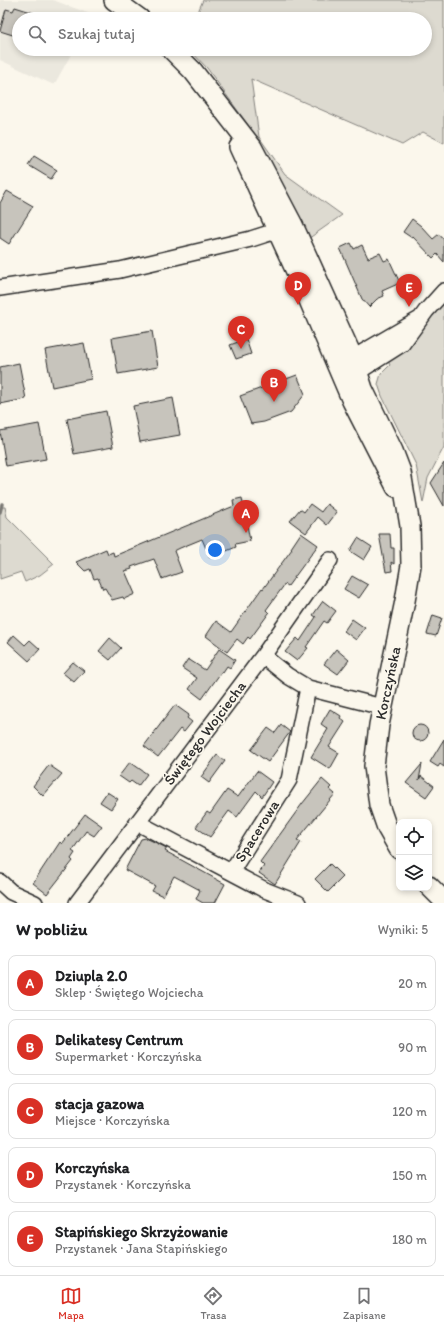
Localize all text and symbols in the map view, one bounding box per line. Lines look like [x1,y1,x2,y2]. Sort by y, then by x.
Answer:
search box [12,12,432,56]
icon: search [26,23,48,45]
text: Szukaj tutaj [58,25,135,43]
pin: D [285,272,311,305]
pin: E [396,274,422,307]
pin: C [228,316,254,349]
pin: B [261,369,287,402]
pin: A [233,500,259,533]
your location [205,540,225,560]
street label: Korczyńska [371,644,405,721]
street label: Świętego Wojciecha [160,677,250,789]
street label: Spacerowa [231,797,283,865]
map controls [396,819,432,891]
button: locate [396,819,432,855]
button: layers [396,855,432,891]
text: W pobliżu [16,919,87,939]
text: Wyniki: 5 [378,922,428,937]
text: Dziupla 2.0 [55,967,128,985]
text: A [26,976,34,991]
text: 20 m [398,976,427,991]
text: Sklep · Świętego Wojciecha [55,985,204,1000]
text: Delikatesy Centrum [55,1031,183,1049]
text: B [26,1040,34,1055]
text: 90 m [398,1040,427,1055]
text: Supermarket · Korczyńska [55,1049,202,1064]
text: stacja gazowa [55,1095,144,1113]
text: C [26,1104,34,1119]
text: 120 m [392,1104,427,1119]
text: Miejsce · Korczyńska [55,1113,170,1128]
text: Korczyńska [55,1159,130,1177]
text: D [26,1168,34,1183]
text: 150 m [392,1168,427,1183]
text: Przystanek · Korczyńska [55,1177,191,1192]
text: Stapińskiego Skrzyżowanie [55,1223,228,1241]
text: E [26,1232,34,1247]
text: 180 m [392,1232,427,1247]
text: Przystanek · Jana Stapińskiego [55,1241,228,1256]
tab: Mapa [58,1285,84,1322]
tab: Trasa [201,1285,226,1322]
tab: Zapisane [343,1285,386,1322]

